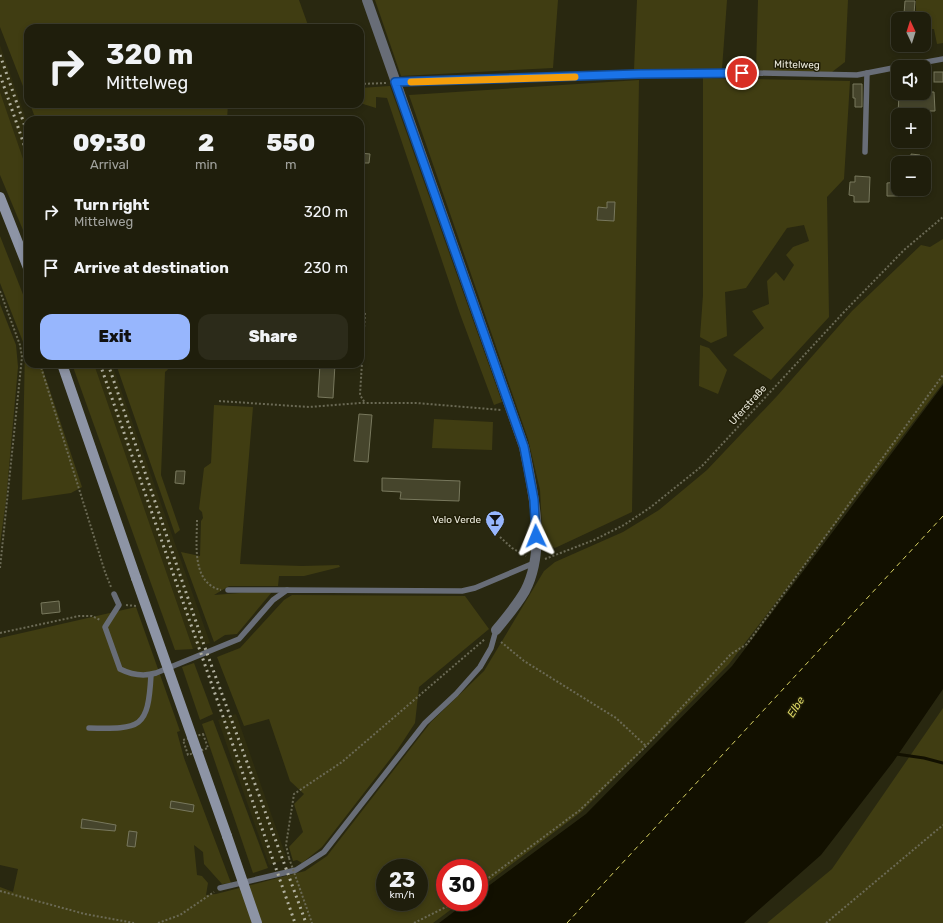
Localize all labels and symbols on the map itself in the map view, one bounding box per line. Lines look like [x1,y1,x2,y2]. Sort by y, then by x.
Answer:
north arrow [891,12,931,52]
pin [725,56,759,90]
street label: Mittelweg [774,59,820,71]
street label: Uferstraße [727,382,769,428]
bar icon: Velo Verde [484,509,506,537]
place label: Velo Verde [432,514,481,526]
position arrow [515,515,557,557]
water label: Elbe [785,694,807,720]
speed limit sign: 30 [436,859,488,911]

